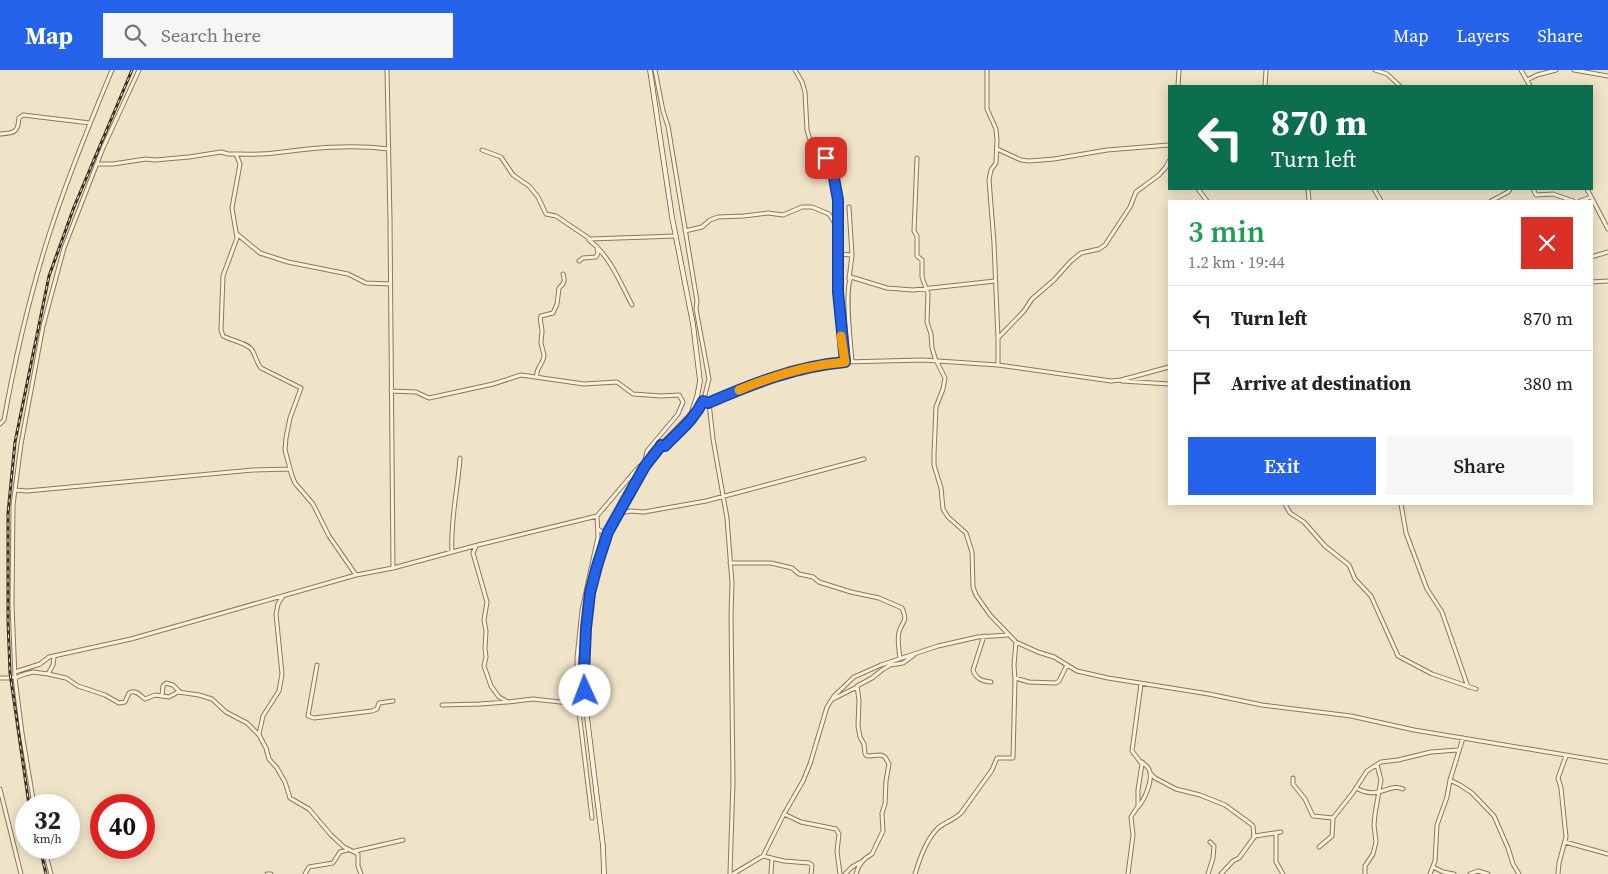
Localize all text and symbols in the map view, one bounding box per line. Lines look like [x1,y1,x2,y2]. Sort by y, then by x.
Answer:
search box [103,13,453,58]
text: Map [25,19,73,52]
icon: search [121,21,149,49]
text: Search here [161,22,261,48]
text: Map [1393,23,1428,48]
text: Layers [1456,23,1509,48]
text: Share [1537,23,1583,48]
text: 870 m [1271,99,1367,147]
icon: left [1188,105,1253,170]
pin [805,137,847,179]
icon: arrive [812,144,840,172]
text: Turn left [1271,144,1356,174]
text: 3 min [1188,211,1265,252]
button: close [1521,217,1573,269]
text: 1.2 km · 19:44 [1188,251,1285,273]
icon: left [1188,304,1216,332]
text: Turn left [1231,305,1307,331]
text: 870 m [1523,305,1573,331]
icon: arrive [1188,369,1216,397]
text: Arrive at destination [1231,370,1411,396]
text: 380 m [1523,370,1573,396]
button: Exit [1188,437,1376,495]
button: Share [1386,437,1573,495]
position arrow [558,664,610,716]
speed limit sign: 40 [90,794,155,859]
text: 32 [34,803,61,837]
text: km/h [33,831,62,847]

